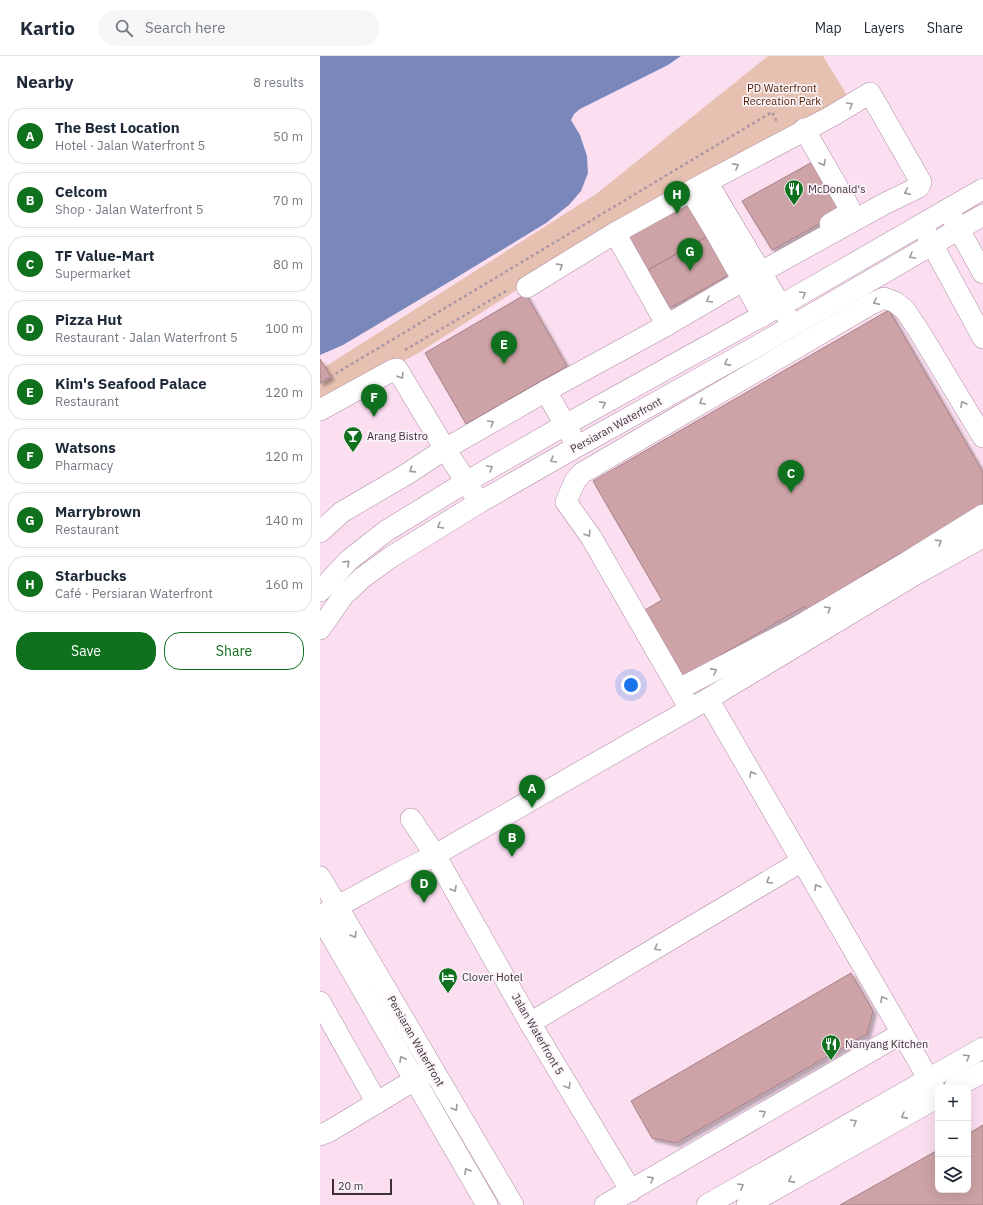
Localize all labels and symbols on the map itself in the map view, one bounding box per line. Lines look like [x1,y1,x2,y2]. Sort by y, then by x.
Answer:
park label: PD Waterfront Recreation Park [743,81,821,108]
one-way arrow [846,102,853,109]
one-way arrow [819,159,826,166]
one-way arrow [732,164,739,171]
restaurant icon: McDonald's [783,178,805,206]
pin: H [664,181,690,214]
place label: McDonald's [808,182,866,196]
one-way arrow [904,187,911,195]
pin: G [677,238,703,271]
one-way arrow [909,252,917,259]
one-way arrow [556,264,563,271]
one-way arrow [799,291,806,298]
one-way arrow [706,296,713,303]
one-way arrow [872,297,880,305]
pin: E [491,331,517,364]
one-way arrow [724,358,731,365]
one-way arrow [396,372,404,379]
pin: F [361,384,387,417]
street label: Persiaran Waterfront [568,394,664,456]
one-way arrow [699,398,706,405]
one-way arrow [599,401,606,409]
one-way arrow [961,401,968,408]
one-way arrow [487,420,494,427]
bar icon: Arang Bistro [342,425,364,453]
place label: Arang Bistro [367,429,428,443]
one-way arrow [549,456,557,463]
pin: C [778,460,804,493]
one-way arrow [486,465,493,472]
one-way arrow [409,466,416,473]
one-way arrow [437,522,444,529]
one-way arrow [584,530,591,537]
one-way arrow [935,540,942,547]
one-way arrow [342,560,350,568]
one-way arrow [824,607,831,614]
one-way arrow [709,668,717,676]
your location [621,675,641,695]
one-way arrow [749,771,756,778]
pin: A [519,775,545,808]
pin: B [499,824,525,857]
pin: D [411,870,437,903]
one-way arrow [766,877,773,884]
one-way arrow [814,884,821,891]
one-way arrow [450,885,457,892]
one-way arrow [349,931,356,938]
one-way arrow [654,943,661,950]
hotel icon: Clover Hotel [437,966,459,994]
place label: Clover Hotel [462,970,523,984]
street label: Jalan Waterfront 5 [509,991,567,1077]
street label: Persiaran Waterfront [384,993,448,1089]
one-way arrow [880,996,887,1003]
restaurant icon: Nanyang Kitchen [820,1033,842,1061]
place label: Nanyang Kitchen [845,1037,928,1051]
one-way arrow [963,1055,970,1062]
one-way arrow [400,1056,407,1063]
one-way arrow [564,1082,571,1089]
one-way arrow [450,1104,457,1111]
one-way arrow [759,1111,766,1118]
one-way arrow [901,1112,908,1119]
one-way arrow [850,1119,857,1126]
one-way arrow [465,1168,472,1175]
one-way arrow [647,1176,654,1183]
one-way arrow [788,1176,795,1183]
scale bar [332,1177,392,1196]
one-way arrow [737,1183,744,1190]

